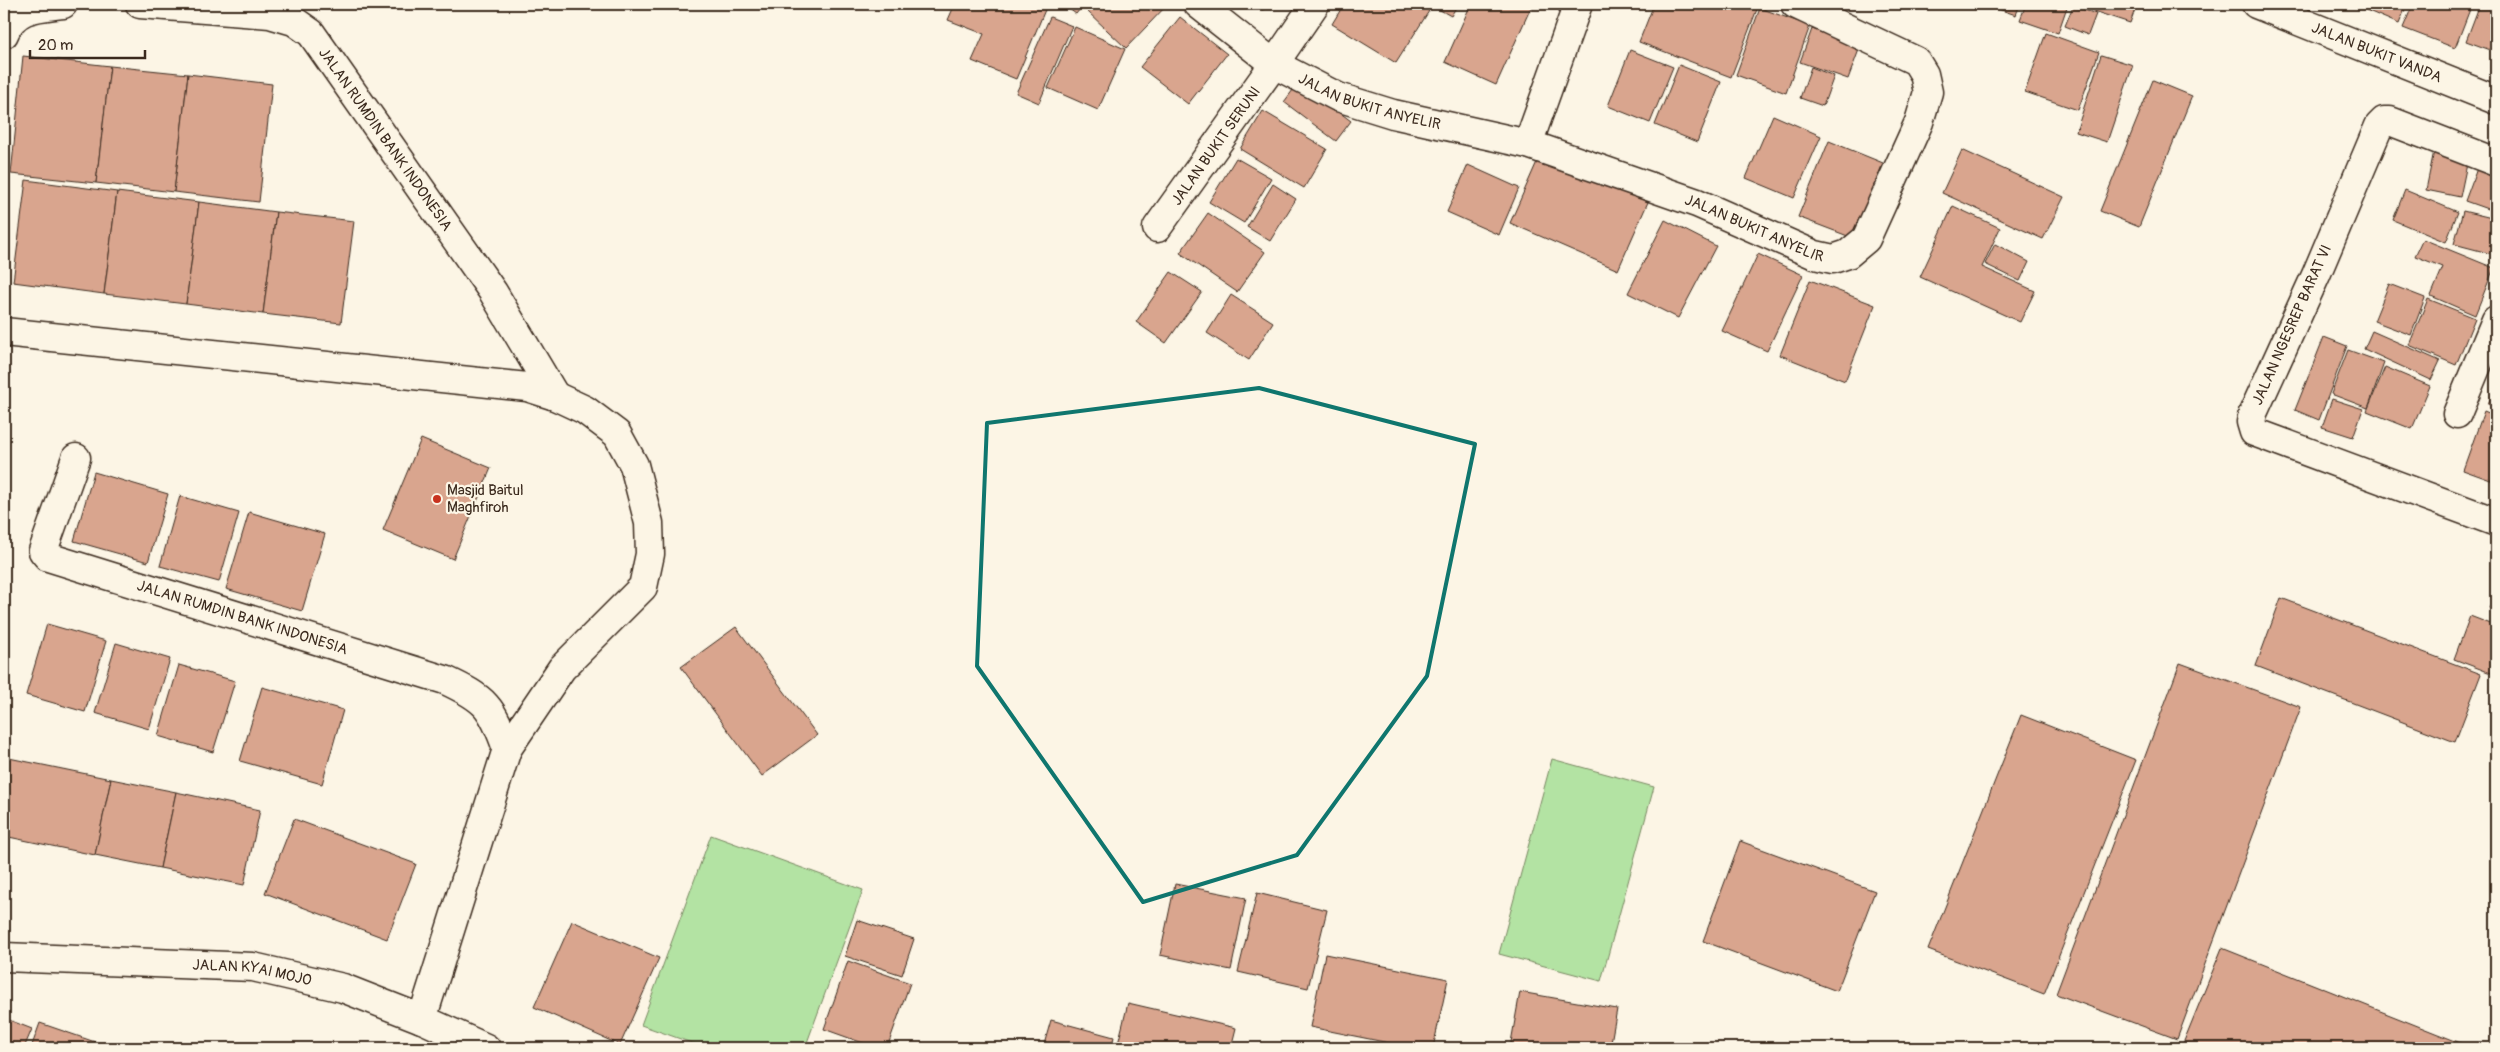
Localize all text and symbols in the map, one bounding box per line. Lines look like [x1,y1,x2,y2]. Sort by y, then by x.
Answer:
street label: JALAN BUKIT VANDA [2309,18,2445,87]
scale bar [30,28,145,60]
text: 20 m [38,36,73,55]
street label: JALAN RUMDIN BANK INDONESIA [315,44,457,235]
street label: JALAN BUKIT ANYELIR [1295,69,1443,134]
street label: JALAN BUKIT SERUNI [1167,83,1264,209]
street label: JALAN BUKIT ANYELIR [1682,190,1826,266]
street label: JALAN NGESREP BARAT VI [2248,242,2336,408]
place label: Masjid Baitul Maghfiroh [447,481,524,517]
marker: Masjid Baitul Maghfiroh [431,493,443,505]
street label: JALAN RUMDIN BANK INDONESIA [135,576,350,659]
street label: JALAN KYAI MOJO [192,955,314,990]

